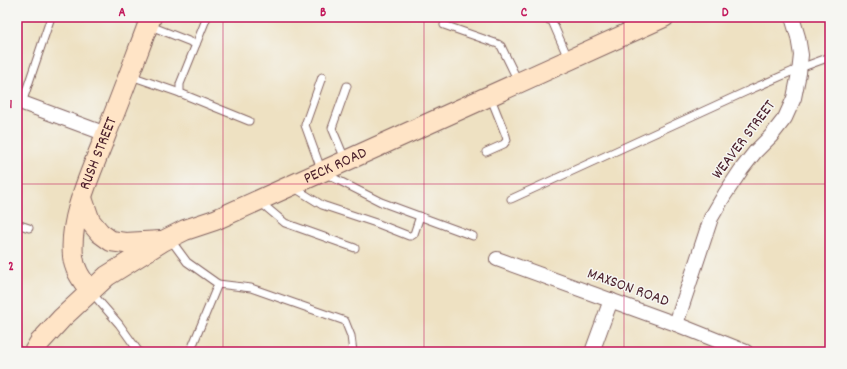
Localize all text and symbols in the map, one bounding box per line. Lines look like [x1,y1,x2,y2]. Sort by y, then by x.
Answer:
text: A [118,4,126,23]
text: B [320,4,326,23]
text: C [521,4,528,23]
text: D [722,4,729,23]
street label: WEAVER STREET [707,95,782,184]
text: 1 [10,96,13,115]
street label: RUSH STREET [74,113,123,193]
street label: PECK ROAD [300,141,371,190]
text: 2 [8,258,14,277]
street label: MAXSON ROAD [584,263,672,313]

